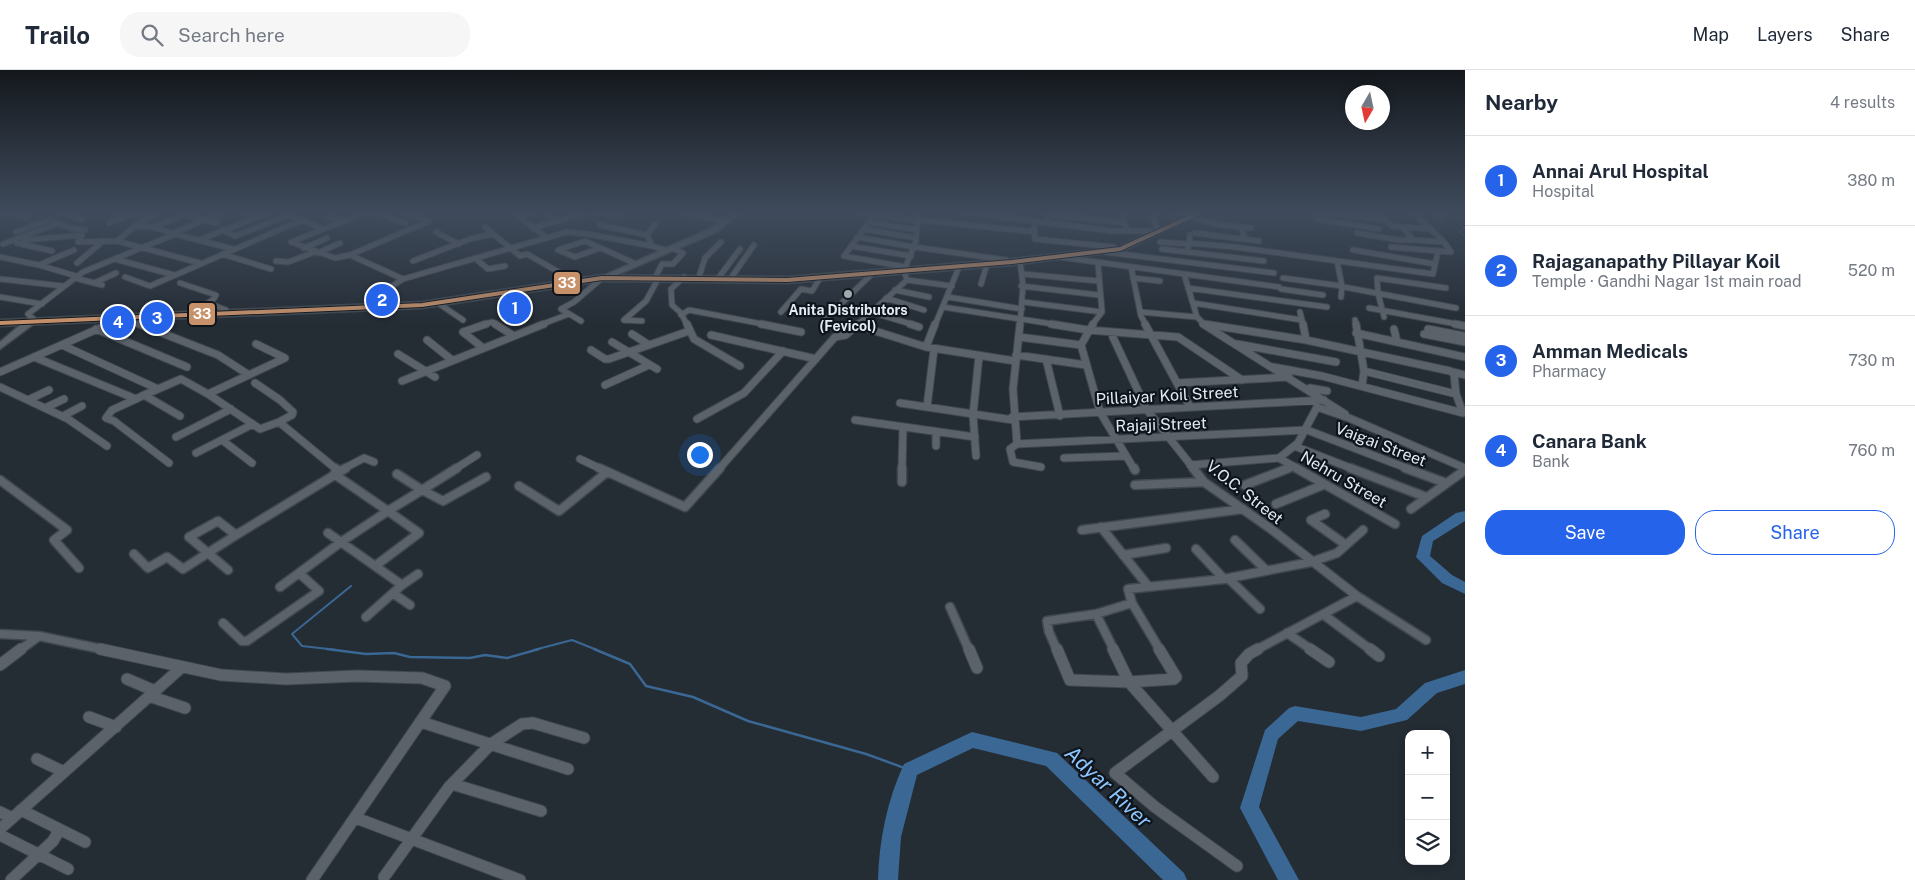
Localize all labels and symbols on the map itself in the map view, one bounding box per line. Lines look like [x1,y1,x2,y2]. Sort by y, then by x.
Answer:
north arrow [1345,85,1390,130]
line badge: 33 [553,271,581,295]
text: 33 [558,275,576,291]
pin: 2 [366,281,398,319]
marker: Anita Distributors (Fevicol) [842,288,854,300]
pin: 1 [499,289,531,327]
pin: 3 [141,299,173,337]
line badge: 33 [188,302,216,326]
place label: Anita Distributors (Fevicol) [788,302,908,334]
pin: 4 [102,303,134,341]
text: 33 [193,306,211,322]
street label: Pillaiyar Koil Street [1095,382,1239,409]
street label: Rajaji Street [1115,413,1207,436]
street label: Vaigai Street [1333,418,1429,471]
your location [687,442,713,468]
street label: Nehru Street [1297,447,1390,512]
street label: V.O.C. Street [1202,456,1287,528]
water label: Adyar River [1060,740,1157,834]

